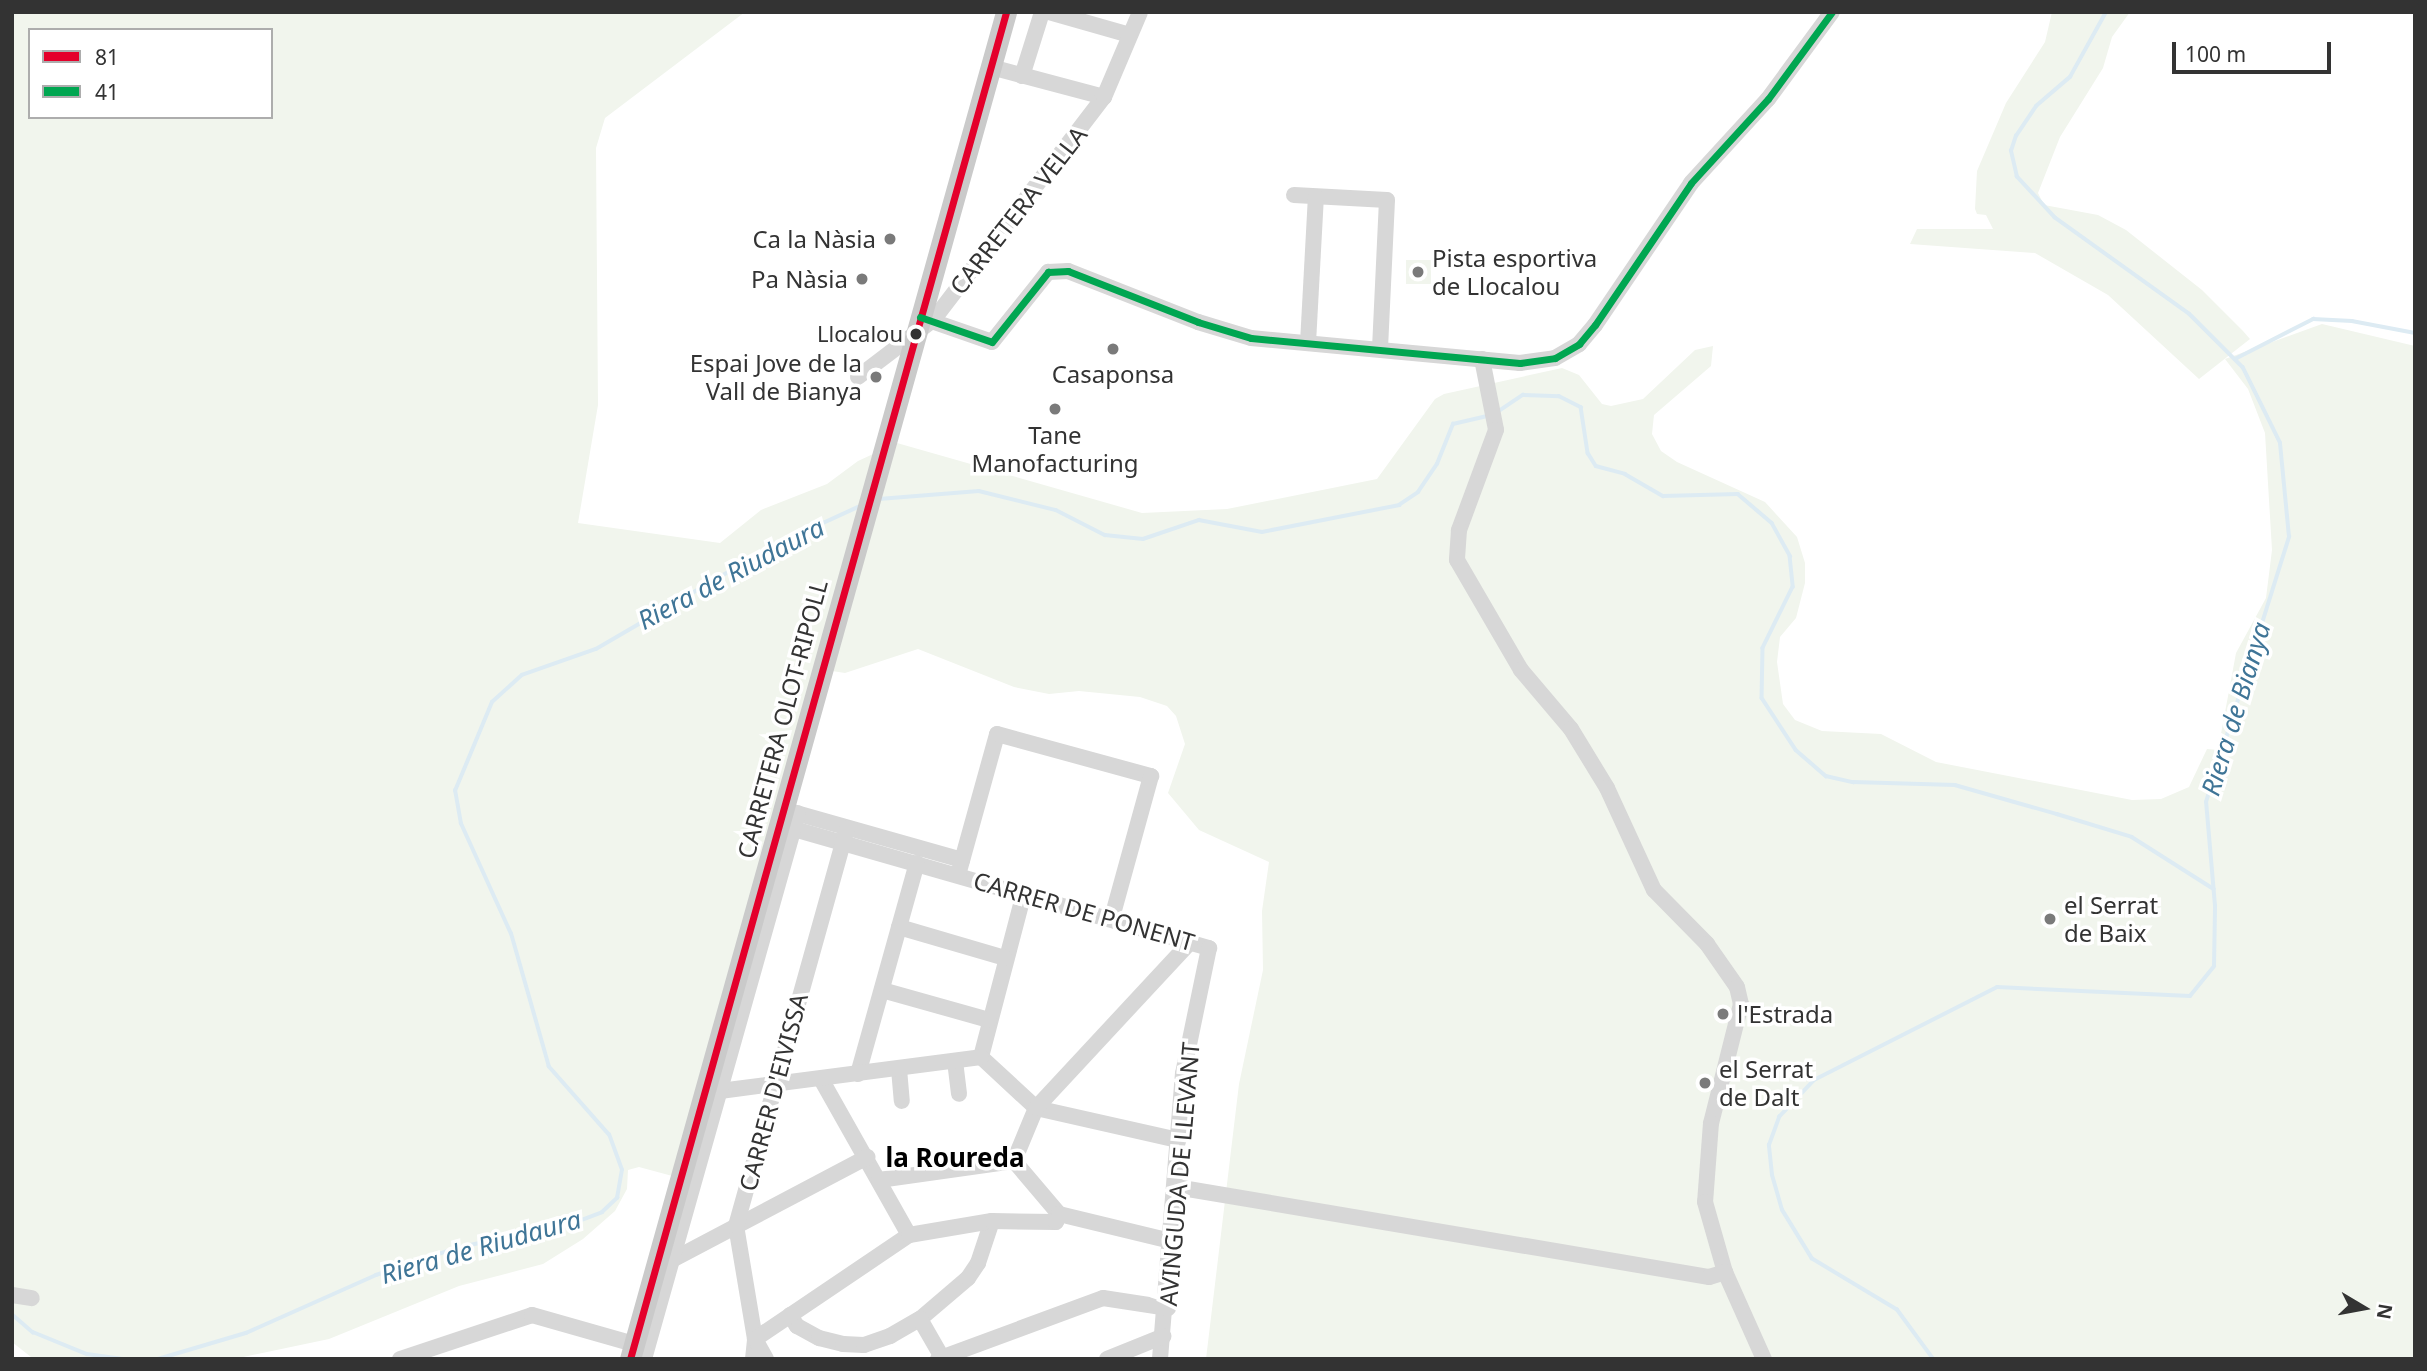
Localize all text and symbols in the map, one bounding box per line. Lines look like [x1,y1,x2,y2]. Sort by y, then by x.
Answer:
legend [28,28,273,119]
scale bar [2175,28,2334,72]
text: 100 m [2185,40,2246,68]
text: 81 [95,43,119,71]
text: 41 [95,78,119,106]
street label: CARRETERA VELLA [944,120,1092,300]
place label: Ca la Nàsia [752,225,876,253]
marker: Ca la Nàsia [882,231,898,247]
place label: Pista esportiva de Llocalou [1432,244,1597,300]
marker: Pista esportiva de Llocalou [1410,264,1426,280]
place label: Pa Nàsia [751,265,848,293]
marker: Pa Nàsia [854,271,870,287]
place label: Llocalou [817,321,903,347]
marker: Llocalou [909,327,923,341]
marker: Casaponsa [1105,341,1121,357]
place label: Espai Jove de la Vall de Bianya [690,349,862,405]
place label: Casaponsa [1052,360,1174,388]
marker: Espai Jove de la Vall de Bianya [868,369,884,385]
marker: Tane Manofacturing [1047,401,1063,417]
place label: Tane Manofacturing [971,421,1139,477]
water label: Riera de Riudaura [632,512,830,636]
street label: CARRETERA OLOT-RIPOLL [731,576,833,862]
water label: Riera de Bianya [2195,618,2277,800]
street label: CARRER DE PONENT [970,866,1198,956]
place label: el Serrat de Baix [2064,891,2158,947]
marker: el Serrat de Baix [2042,911,2058,927]
street label: CARRER D'EIVISSA [733,990,813,1194]
place label: l'Estrada [1737,1000,1833,1028]
marker: l'Estrada [1715,1006,1731,1022]
street label: AVINGUDA DE LLEVANT [1153,1041,1205,1307]
place label: el Serrat de Dalt [1719,1055,1813,1111]
marker: el Serrat de Dalt [1697,1075,1713,1091]
district label: la Roureda [886,1142,1024,1174]
water label: Riera de Riudaura [377,1203,585,1291]
north arrow [2329,1273,2399,1343]
text: N [2371,1302,2399,1322]

